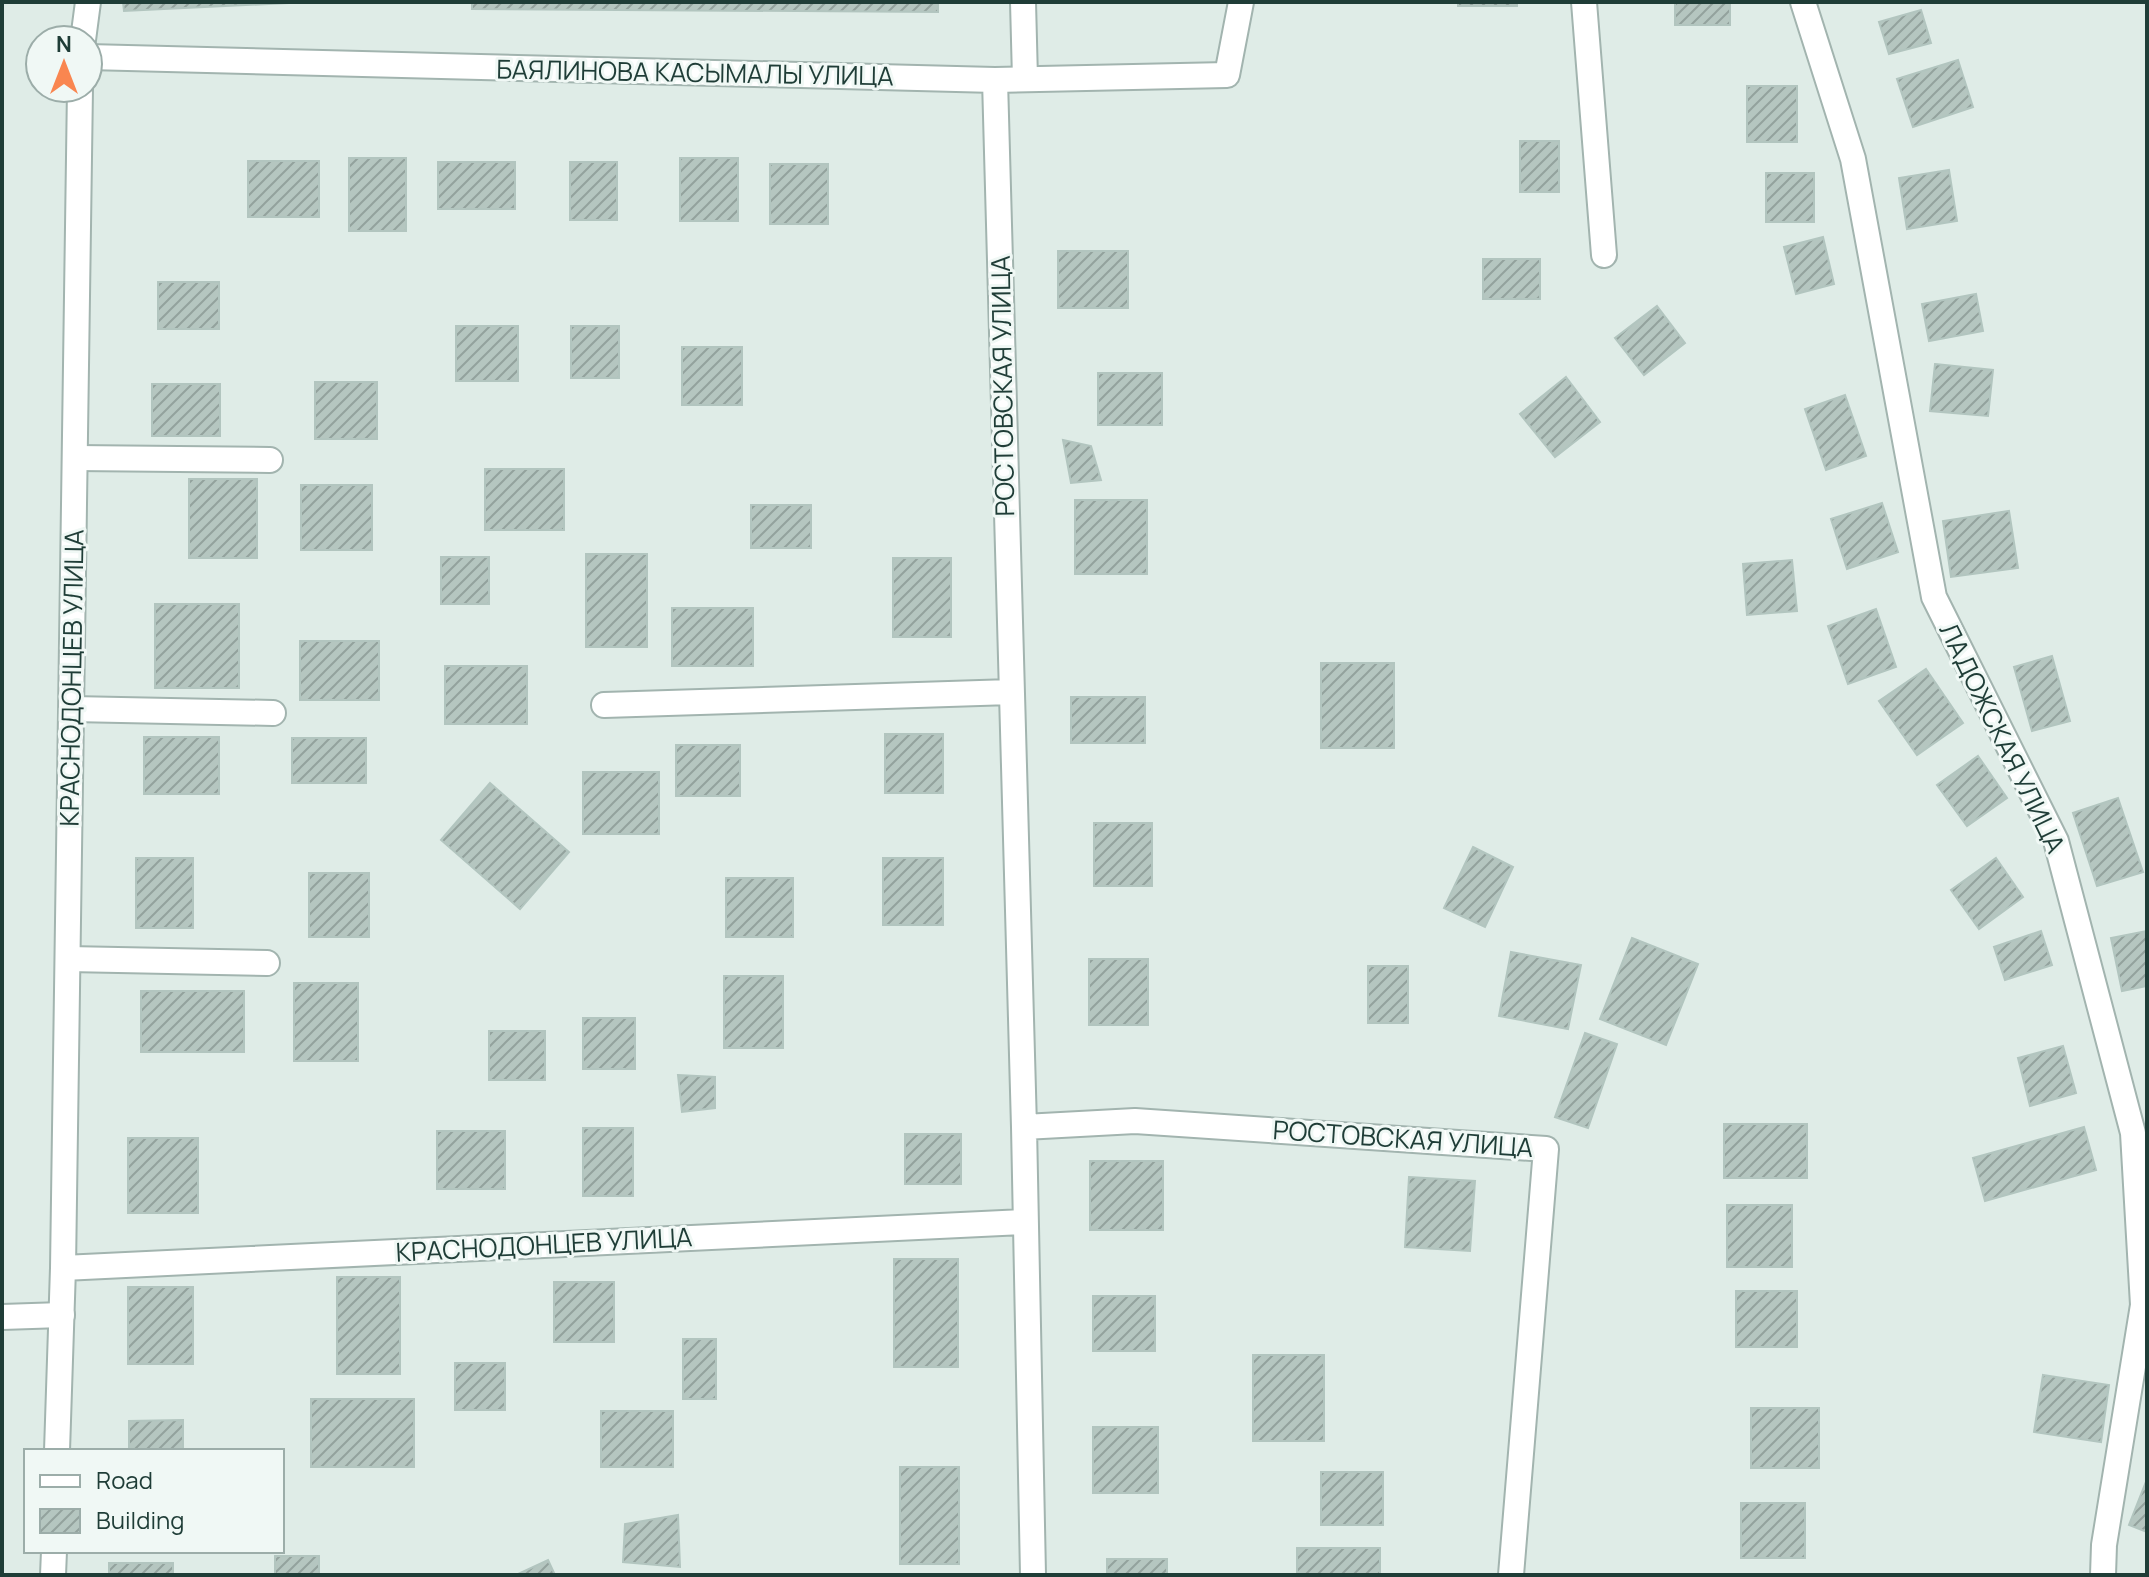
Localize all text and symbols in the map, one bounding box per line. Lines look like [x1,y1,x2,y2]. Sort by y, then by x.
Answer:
north arrow [24,24,104,104]
text: N [56,29,72,59]
street label: БАЯЛИНОВА КАСЫМАЛЫ УЛИЦА [496,51,894,93]
street label: РОСТОВСКАЯ УЛИЦА [982,255,1022,517]
street label: КРАСНОДОНЦЕВ УЛИЦА [50,529,92,827]
street label: ЛАДОЖСКАЯ УЛИЦА [1931,616,2074,859]
street label: РОСТОВСКАЯ УЛИЦА [1272,1111,1534,1165]
street label: КРАСНОДОНЦЕВ УЛИЦА [395,1218,693,1270]
legend [24,1449,284,1553]
text: Road [96,1463,153,1496]
text: Building [96,1503,184,1536]

